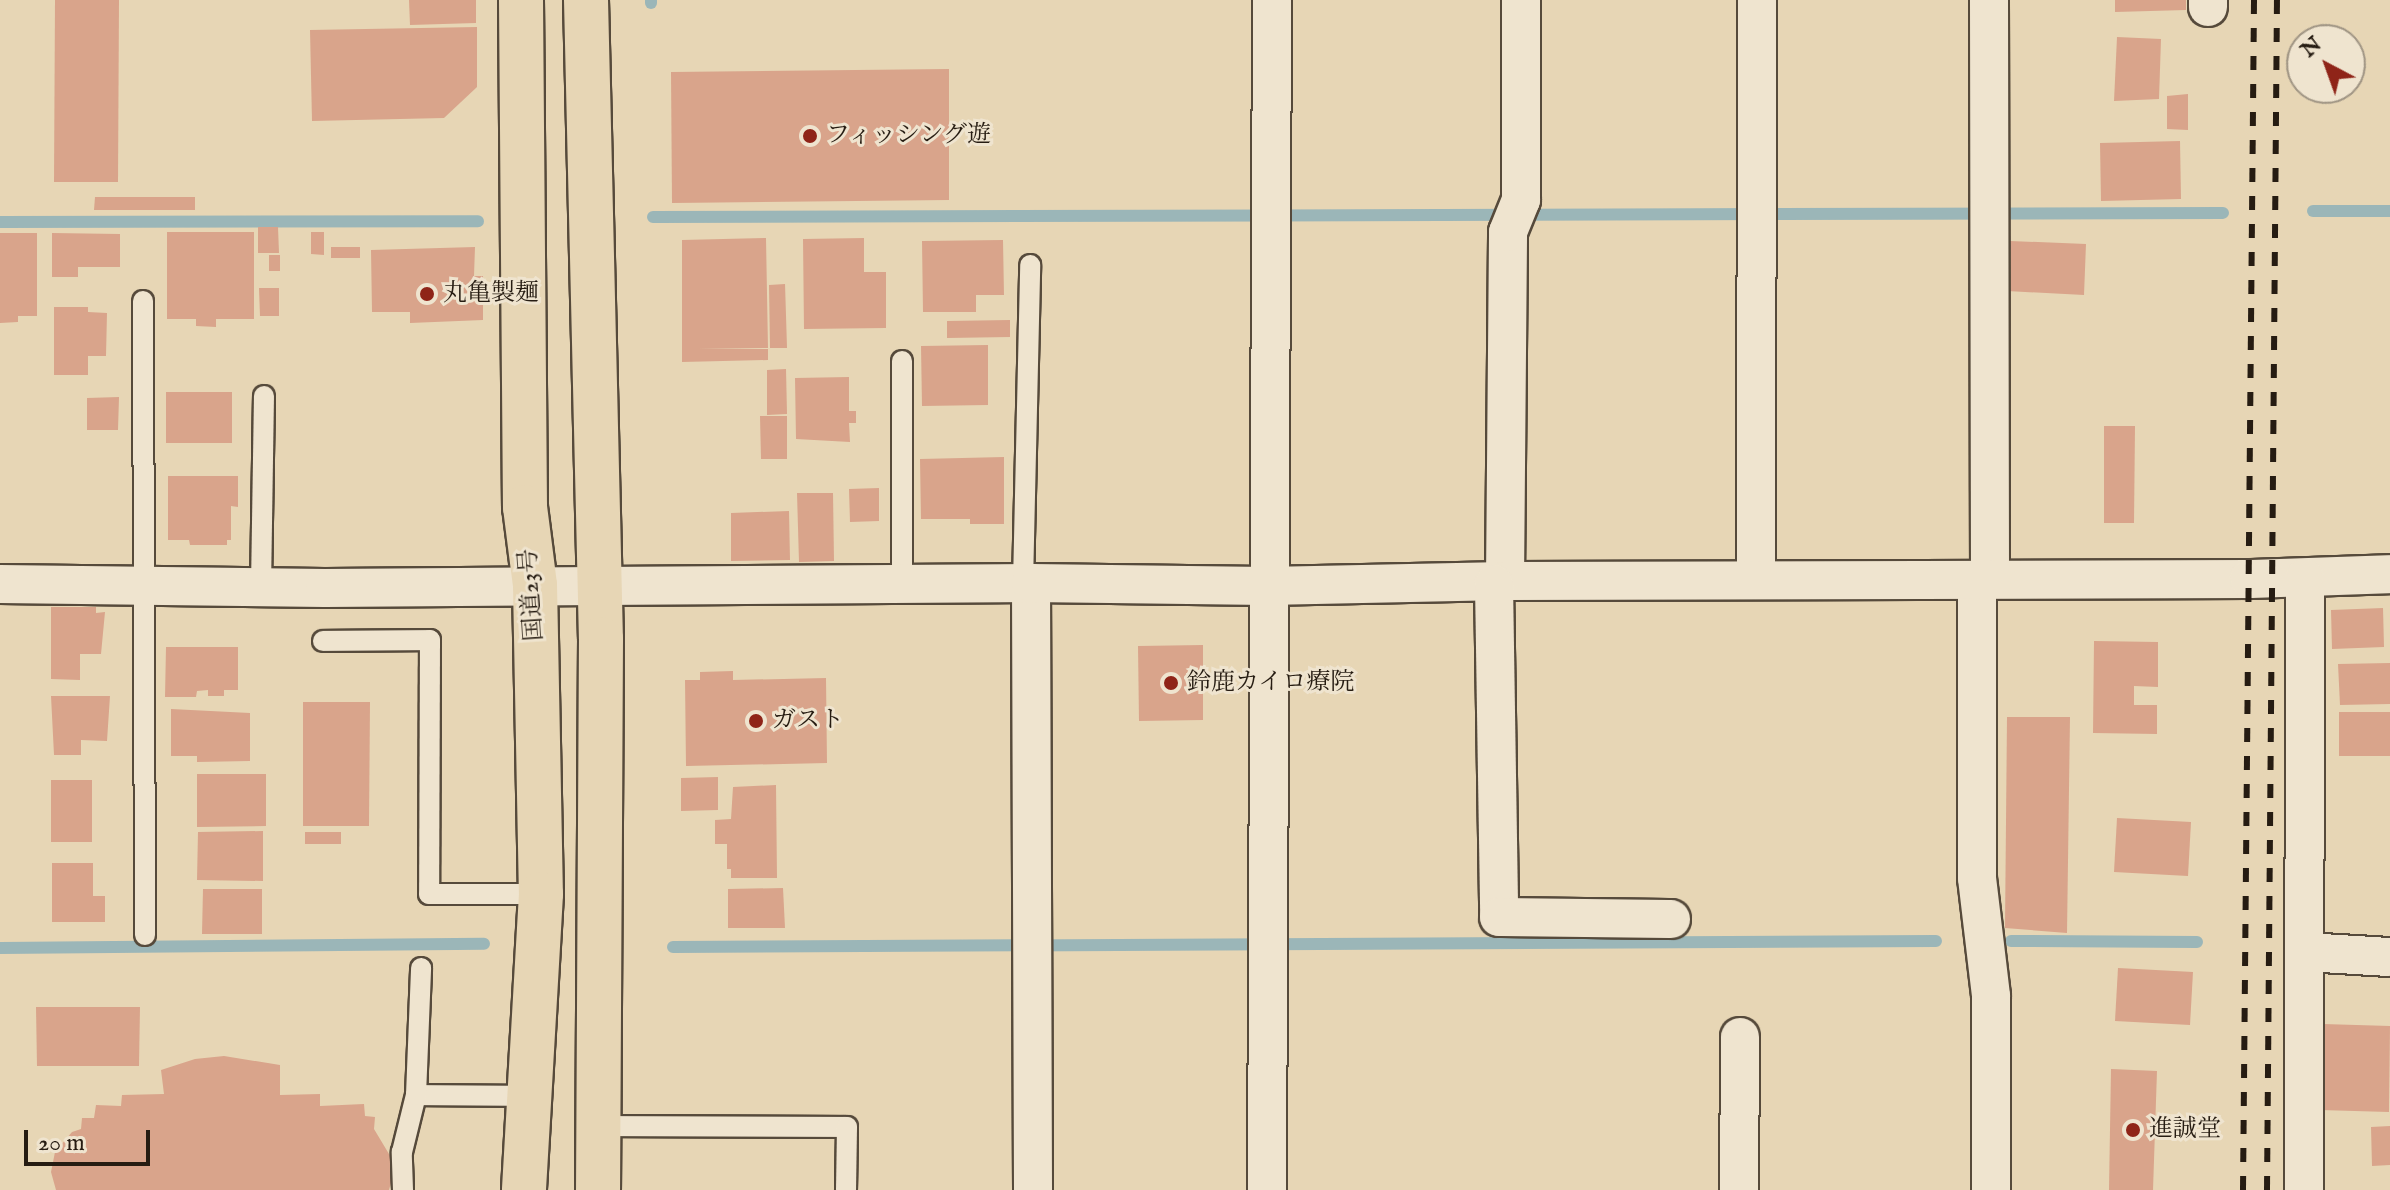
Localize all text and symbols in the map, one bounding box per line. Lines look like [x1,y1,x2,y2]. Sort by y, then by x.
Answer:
north arrow [2286,24,2366,104]
text: N [2295,31,2328,64]
place label: フィッシング遊 [826,122,994,150]
marker: フィッシング遊 [801,127,819,145]
place label: 丸亀製麺 [443,280,539,308]
marker: 丸亀製麺 [418,285,436,303]
street label: 国道23号 [514,548,550,642]
place label: 鈴鹿カイロ療院 [1187,669,1355,697]
marker: 鈴鹿カイロ療院 [1162,674,1180,692]
place label: ガスト [772,707,844,735]
marker: ガスト [747,712,765,730]
scale bar [28,1114,154,1164]
place label: 進誠堂 [2149,1116,2221,1144]
marker: 進誠堂 [2124,1121,2142,1139]
text: 20 m [38,1128,85,1159]

